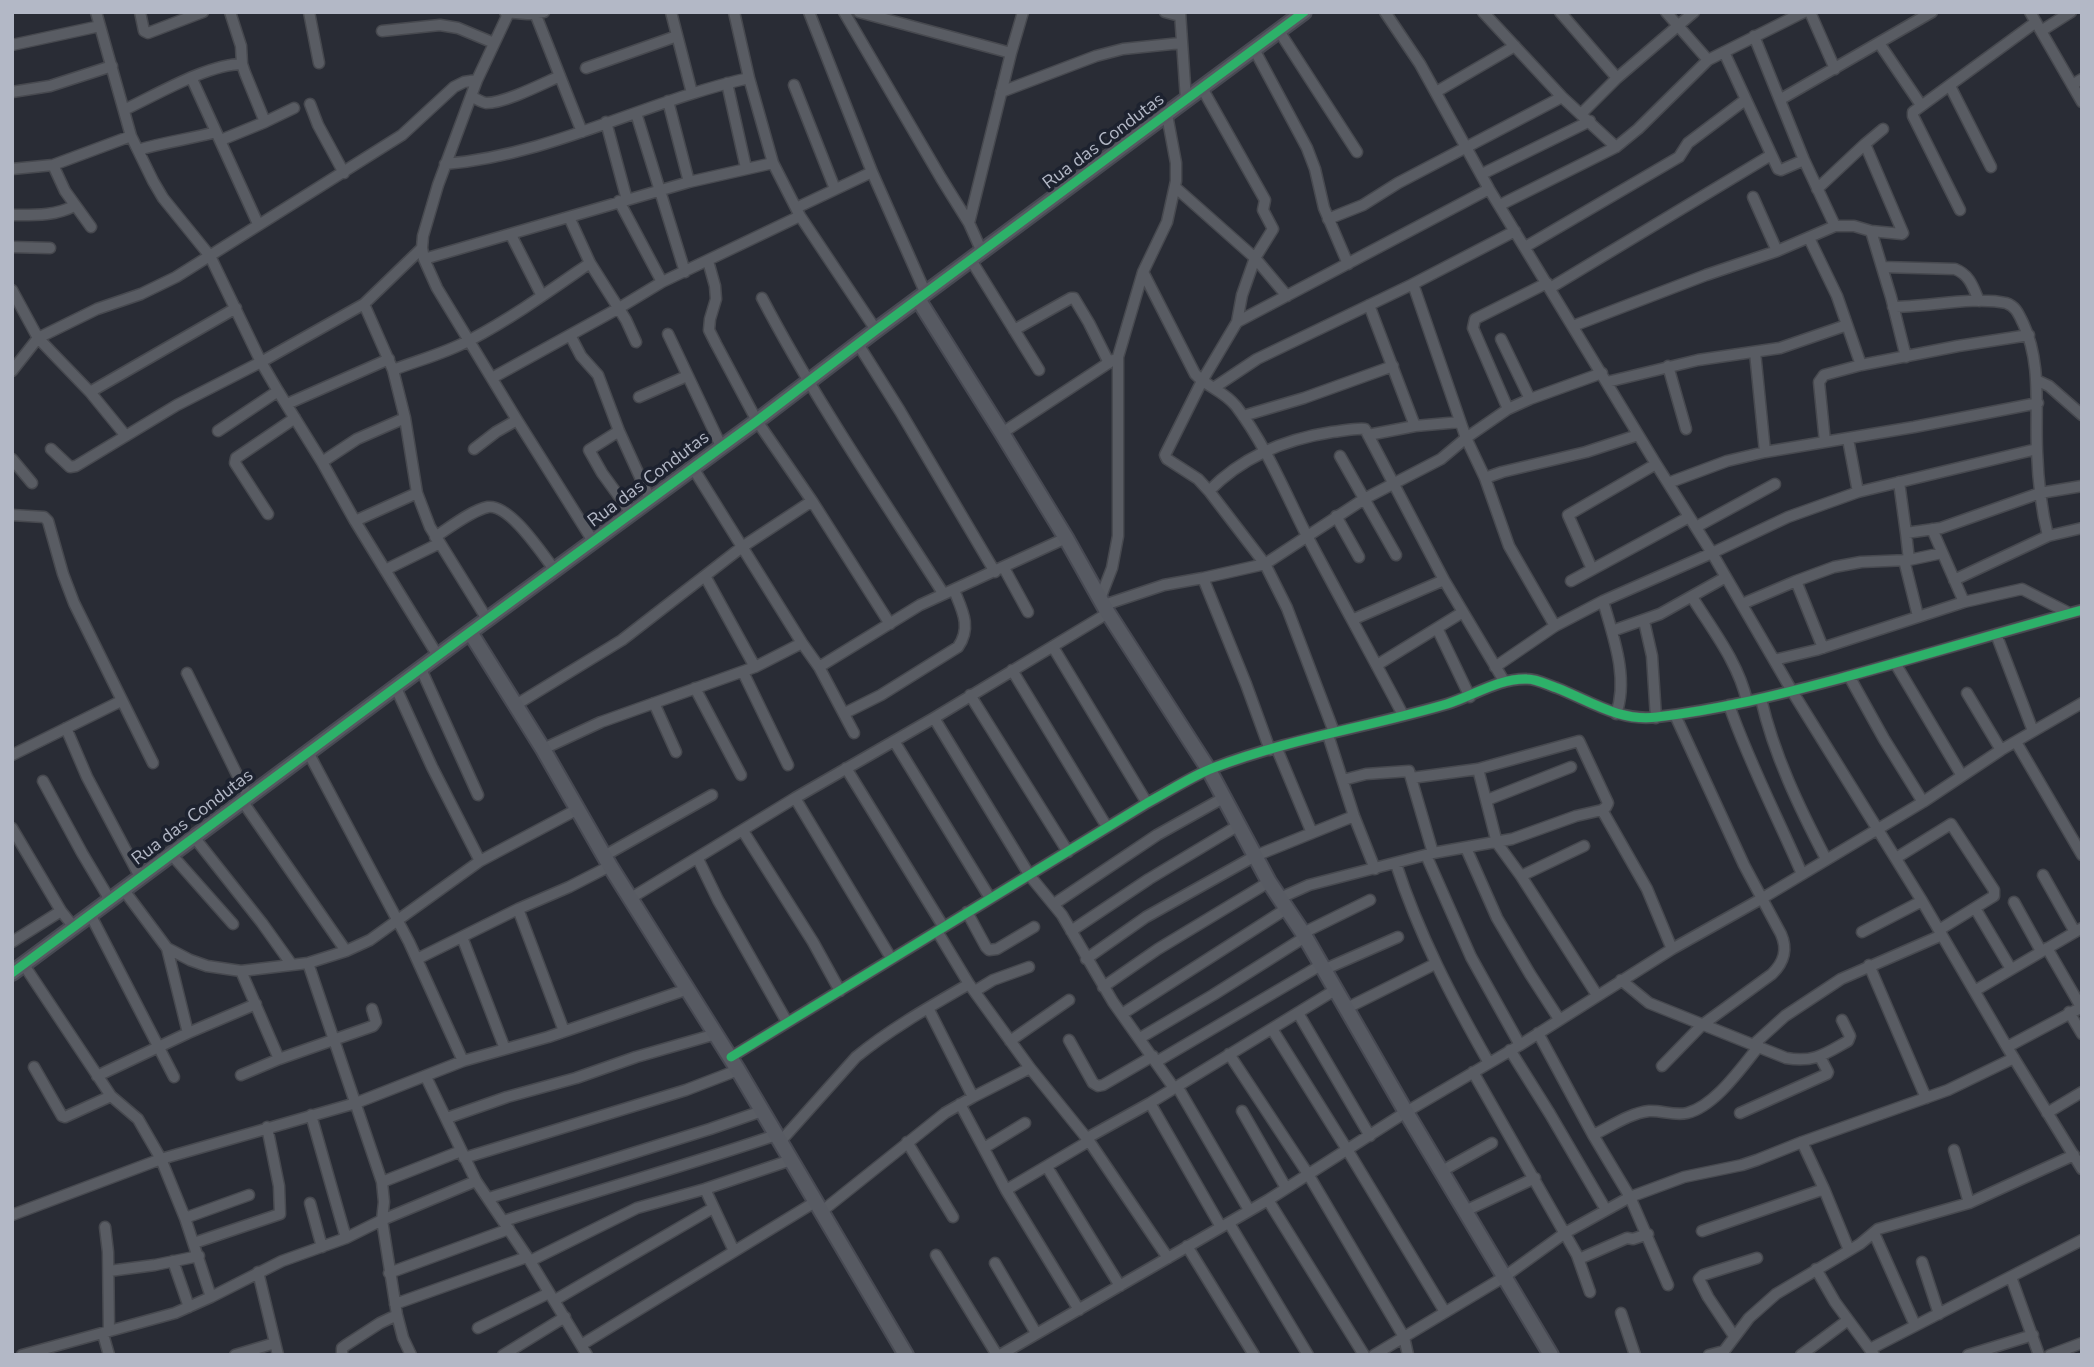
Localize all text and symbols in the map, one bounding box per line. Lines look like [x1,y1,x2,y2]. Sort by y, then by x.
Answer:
street label: Rua das Condutas [1039,89,1169,195]
street label: Rua das Condutas [584,427,714,533]
street label: Rua das Condutas [128,765,258,871]

